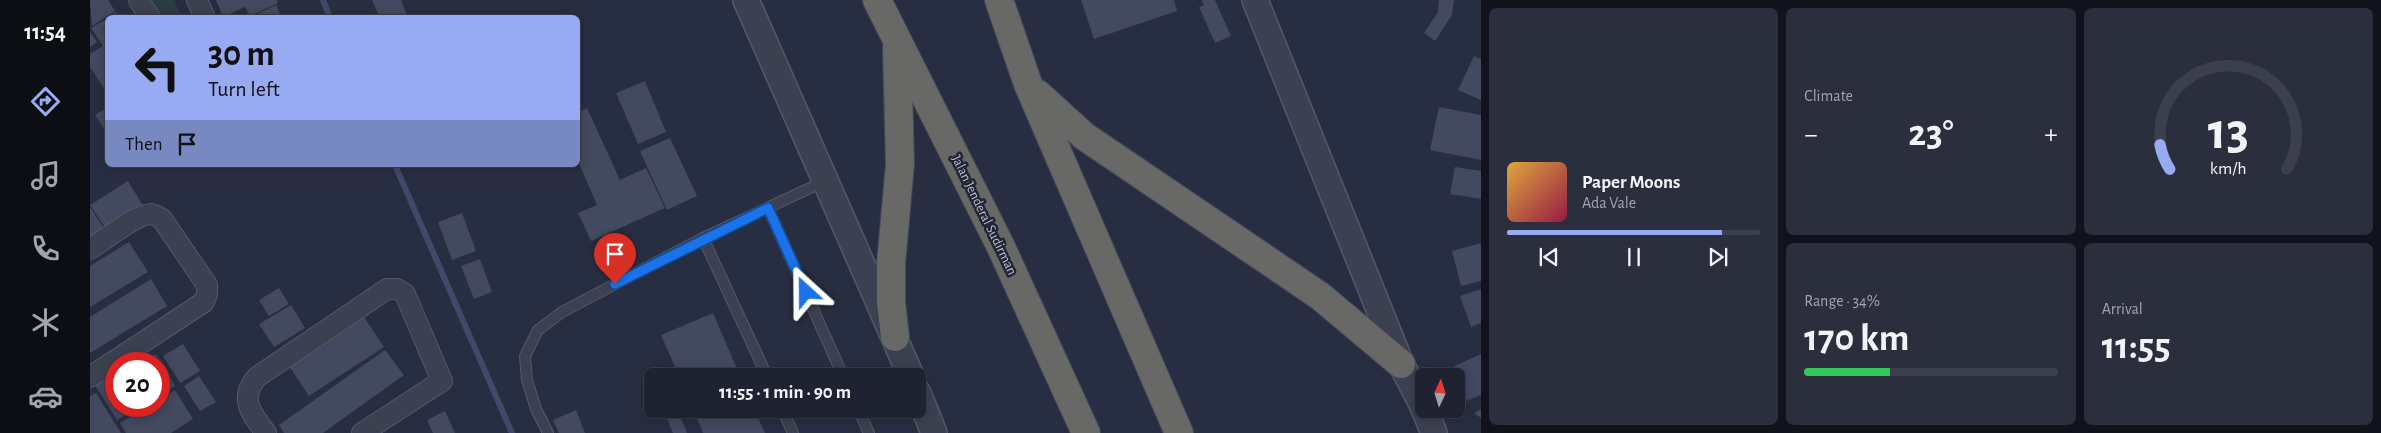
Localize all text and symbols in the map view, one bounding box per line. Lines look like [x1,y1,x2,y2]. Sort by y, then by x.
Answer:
text: 11:54 [24,21,66,43]
icon: left [125,35,190,100]
text: 30 m [208,37,275,72]
text: Turn left [208,78,280,100]
icon: directions [28,84,63,119]
text: Climate [1804,88,1853,104]
text: 13 [2208,106,2249,158]
text: 23° [1908,115,1954,153]
text: − [1804,121,1818,149]
text: + [2044,121,2058,149]
icon: arrive [173,130,201,158]
text: Then [125,135,163,154]
street label: Jalan Jenderal Sudirman [949,153,1019,277]
icon: music [28,158,63,193]
text: km/h [2210,160,2247,178]
text: Paper Moons [1582,173,1680,192]
text: Ada Vale [1582,195,1636,211]
icon: phone [28,231,63,266]
pin [594,233,636,284]
icon: arrive [601,240,629,268]
icon: previous [1535,243,1563,271]
icon: pause [1620,243,1648,271]
icon: next [1704,243,1732,271]
position arrow [779,265,831,317]
text: Range · 34% [1804,293,1880,309]
text: Arrival [2102,301,2143,317]
icon: climate [28,305,63,340]
text: 170 km [1804,320,1909,358]
text: 11:55 [2102,328,2171,366]
speed limit sign: 20 [105,352,170,417]
north arrow [1415,368,1465,418]
map controls [1415,368,1465,418]
icon: car [28,379,63,414]
text: 11:55 · 1 min · 90 m [719,383,851,402]

